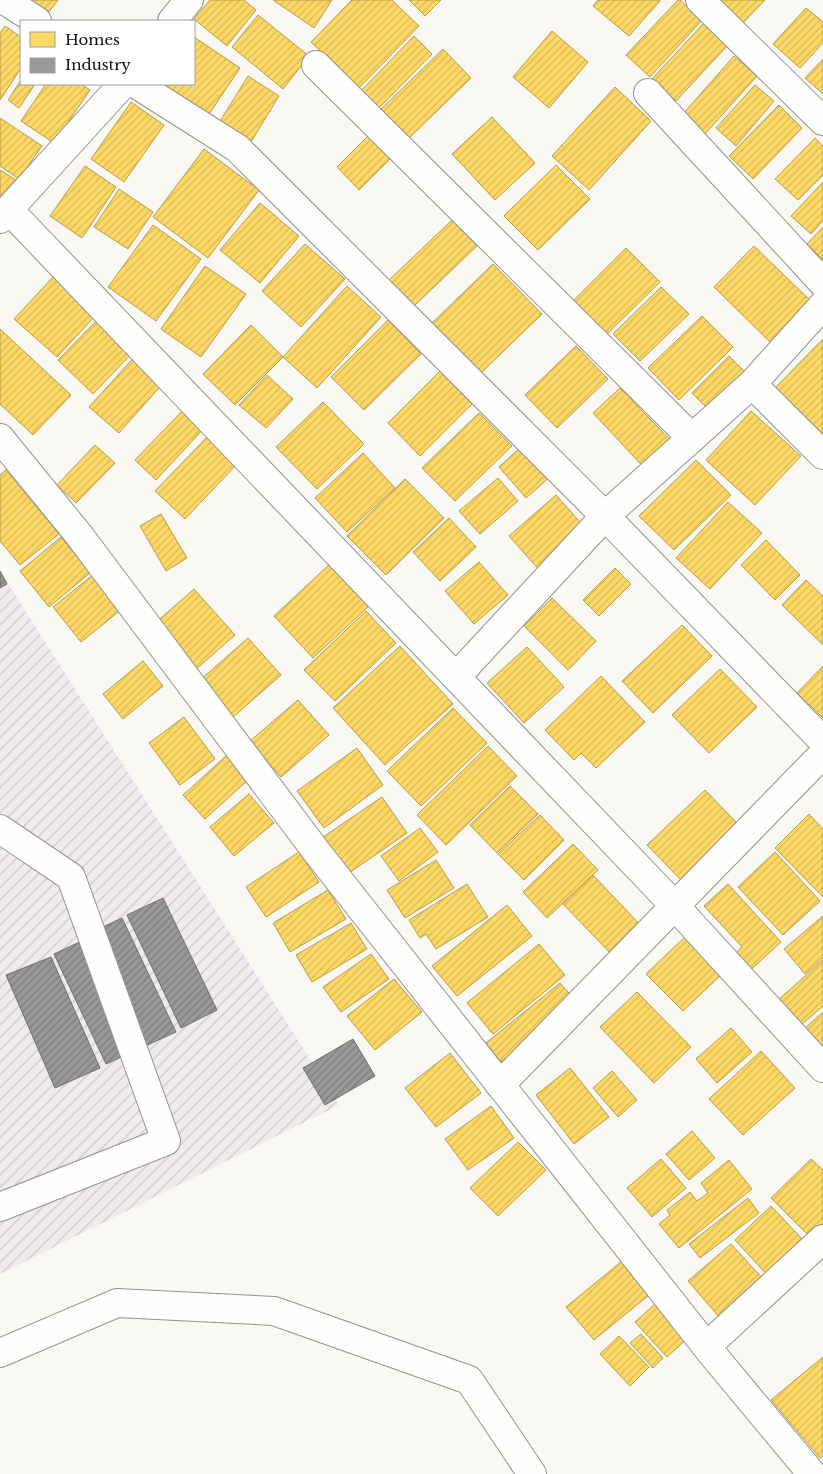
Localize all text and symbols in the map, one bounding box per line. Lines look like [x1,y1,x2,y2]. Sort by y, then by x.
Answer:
legend [20,20,195,85]
text: Homes [65,30,120,49]
text: Industry [65,55,131,74]

